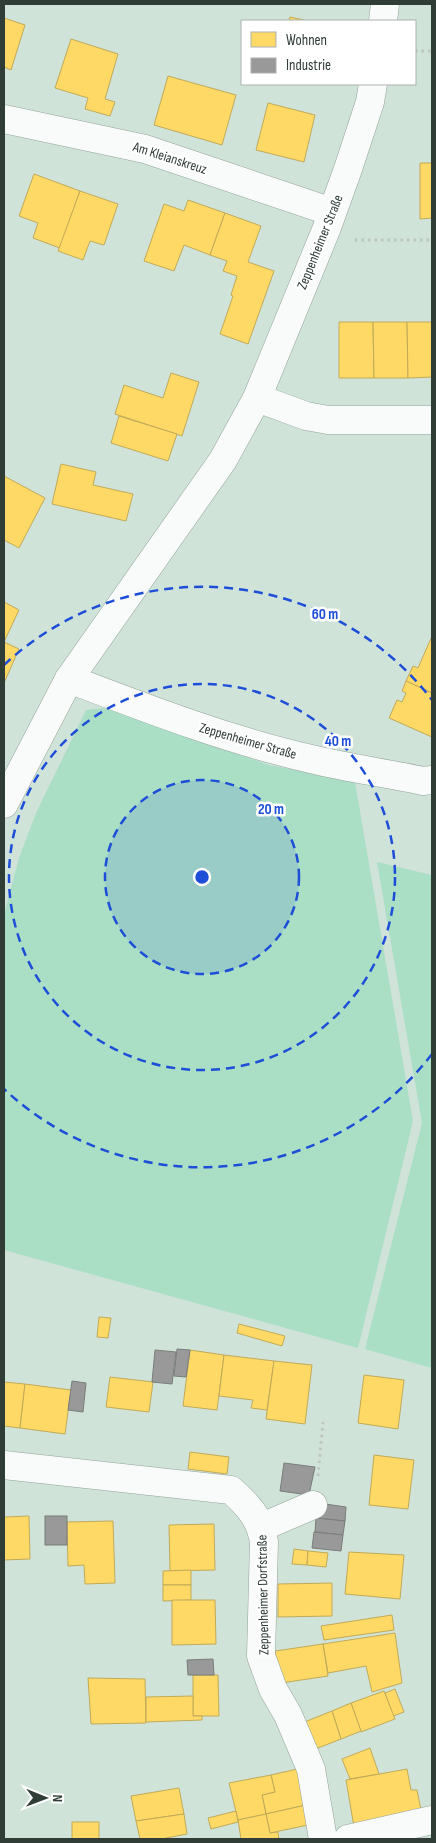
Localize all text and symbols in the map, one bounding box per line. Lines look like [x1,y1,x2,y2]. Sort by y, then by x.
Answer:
legend [241,20,416,85]
text: Wohnen [286,31,327,50]
text: Industrie [286,56,331,75]
street label: Am Kleianskreuz [130,138,209,178]
street label: Zeppenheimer Straße [293,192,347,292]
text: 60 m [312,605,338,624]
street label: Zeppenheimer Straße [197,719,299,763]
text: 40 m [325,732,351,751]
text: 20 m [258,800,284,819]
centre of rings [193,868,211,886]
street label: Zeppenheimer Dorfstraße [253,1535,273,1655]
north arrow [20,1773,70,1823]
text: N [49,1794,66,1802]

